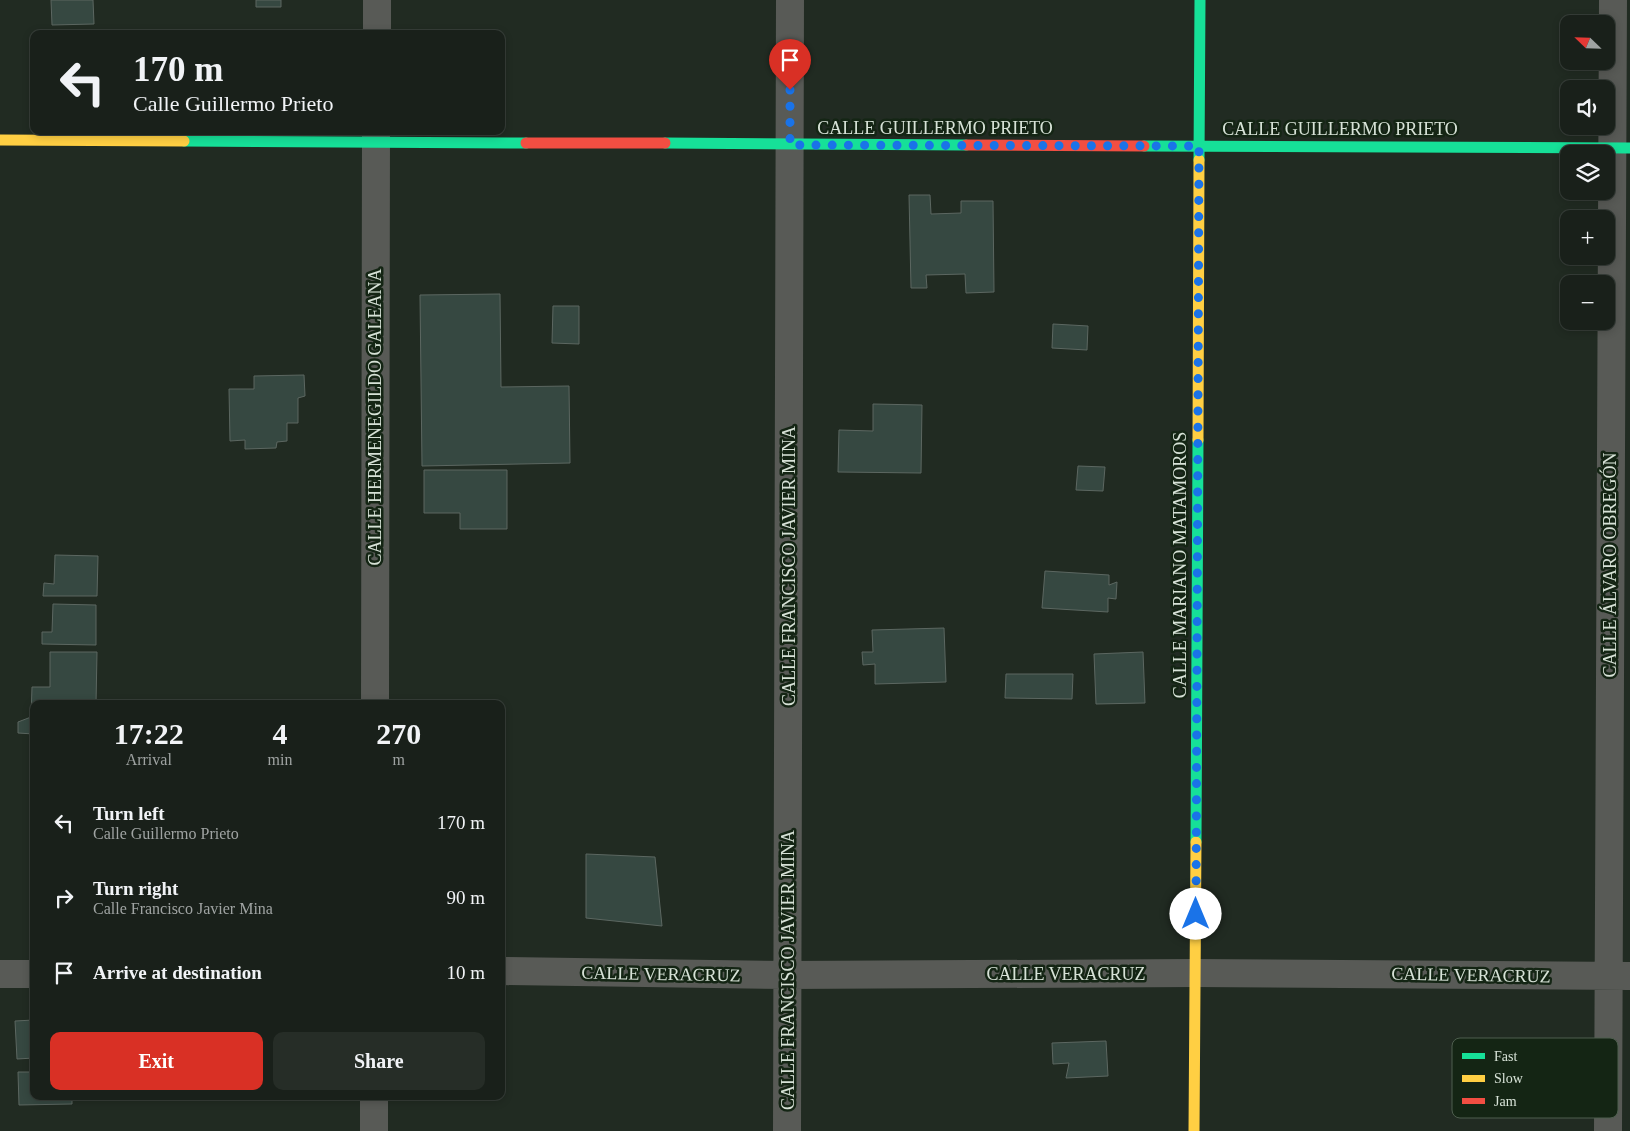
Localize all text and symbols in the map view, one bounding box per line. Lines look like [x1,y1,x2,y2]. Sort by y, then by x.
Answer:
north arrow [1560,15,1615,70]
map controls [1560,15,1615,330]
pin [769,39,811,90]
icon: arrive [776,46,804,74]
icon: left [50,50,115,115]
text: 170 m [133,50,223,89]
button: sound [1560,80,1615,135]
text: Calle Guillermo Prieto [133,91,333,116]
street label: CALLE GUILLERMO PRIETO [817,118,1053,138]
street label: CALLE GUILLERMO PRIETO [1222,119,1458,139]
button: layers [1560,145,1615,200]
button: + [1560,210,1615,265]
street label: CALLE HERMENEGILDO GALEANA [365,269,385,565]
button: − [1560,275,1615,330]
street label: CALLE FRANCISCO JAVIER MINA [779,426,799,706]
street label: CALLE MARIANO MATAMOROS [1170,432,1190,698]
street label: CALLE ÁLVARO OBREGÓN [1599,452,1620,678]
text: 17:22 [114,717,184,750]
text: 4 [272,717,287,750]
text: 270 [376,717,421,750]
text: Arrival [126,751,172,768]
text: min [268,751,292,768]
text: m [392,751,405,768]
text: Turn left [93,803,165,824]
icon: left [50,809,78,837]
text: 170 m [437,812,485,833]
text: Calle Guillermo Prieto [93,825,239,842]
street label: CALLE FRANCISCO JAVIER MINA [778,830,798,1110]
text: Turn right [93,878,178,899]
icon: right [50,884,78,912]
text: 90 m [446,887,485,908]
position arrow [1169,887,1221,939]
text: Calle Francisco Javier Mina [93,900,273,917]
icon: arrive [50,959,78,987]
text: Arrive at destination [93,962,262,983]
text: 10 m [446,962,485,983]
street label: CALLE VERACRUZ [581,963,741,985]
street label: CALLE VERACRUZ [986,964,1146,984]
street label: CALLE VERACRUZ [1391,964,1551,986]
button: Exit [50,1032,263,1090]
button: Share [273,1032,485,1090]
legend [1452,1038,1618,1118]
text: Fast [1494,1049,1517,1064]
text: Slow [1494,1071,1524,1086]
text: Jam [1494,1094,1517,1109]

